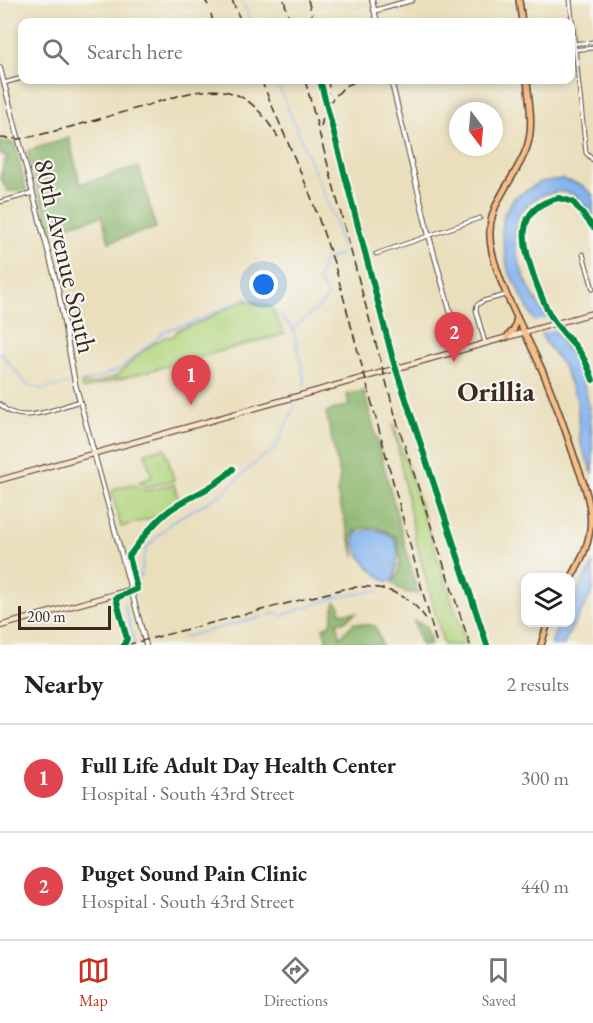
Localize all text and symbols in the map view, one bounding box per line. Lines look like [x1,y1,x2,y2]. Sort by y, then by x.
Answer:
search box [18,18,575,84]
icon: search [39,35,72,68]
text: Search here [87,37,182,66]
north arrow [449,102,503,156]
street label: 80th Avenue South [27,155,105,357]
your location [249,270,278,299]
pin: 2 [434,312,474,362]
pin: 1 [172,356,210,405]
district label: Orillia [457,373,536,409]
map controls [521,573,575,627]
button: layers [521,573,575,627]
scale bar [18,603,111,630]
text: 200 m [27,606,66,627]
text: Nearby [24,667,104,701]
text: 2 results [506,671,569,697]
text: Full Life Adult Day Health Center [81,751,396,780]
text: 1 [38,765,49,791]
text: 300 m [521,765,569,791]
text: Hospital · South 43rd Street [81,780,294,806]
text: Puget Sound Pain Clinic [81,859,307,888]
text: 2 [38,873,49,899]
text: 440 m [521,873,569,899]
text: Hospital · South 43rd Street [81,888,294,914]
tab: Map [77,954,110,1011]
tab: Directions [264,954,328,1011]
tab: Saved [482,954,516,1011]

